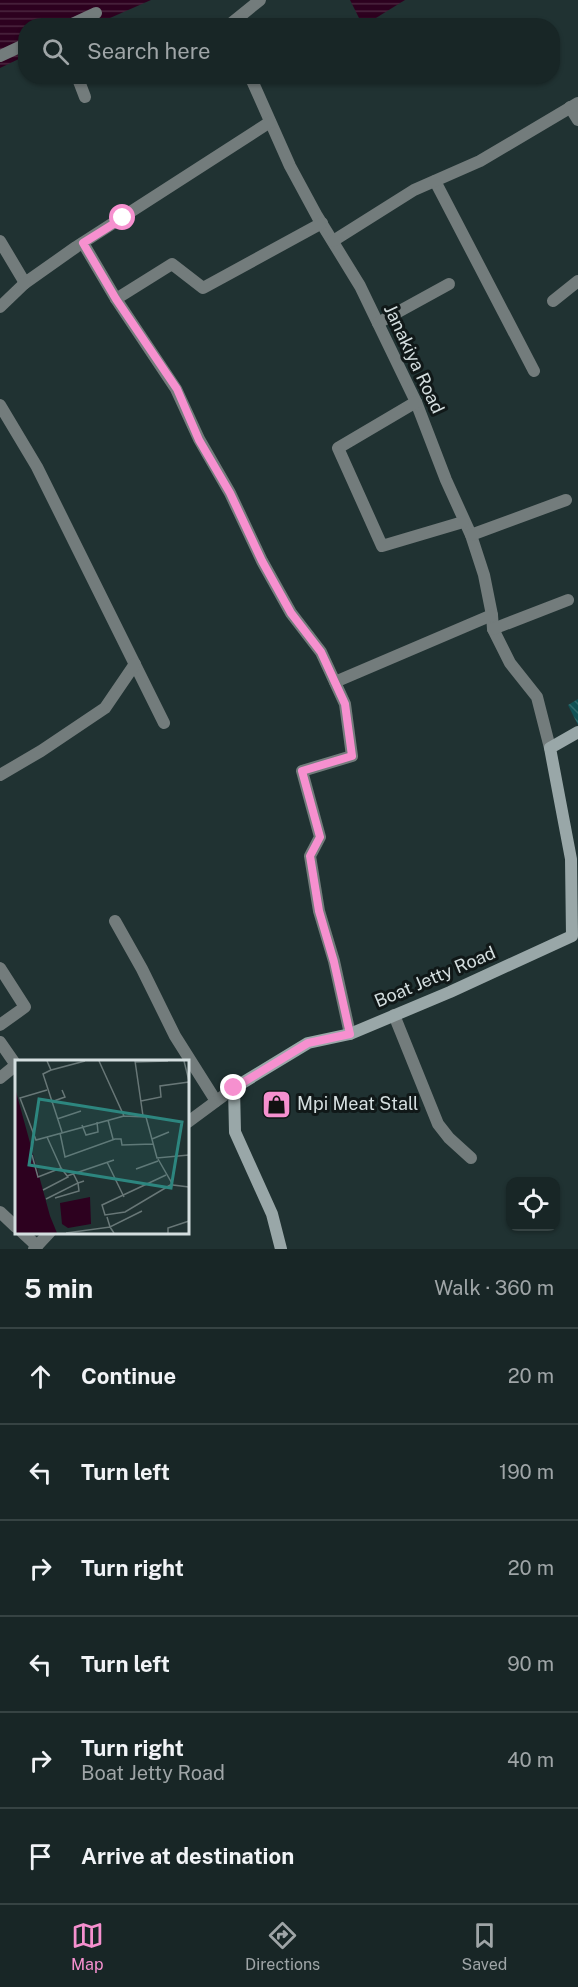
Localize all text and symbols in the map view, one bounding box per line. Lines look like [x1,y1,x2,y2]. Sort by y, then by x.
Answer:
search box [18,18,560,84]
icon: search [39,35,72,68]
text: Search here [87,38,211,64]
route start [109,204,135,230]
street label: Janakiya Road [380,301,449,417]
street label: Boat Jetty Road [371,942,499,1012]
inset map [15,1060,189,1234]
route end [220,1074,246,1100]
shop icon: Mpi Meat Stall [260,1088,292,1120]
place label: Mpi Meat Stall [297,1093,419,1114]
map controls [506,1177,560,1231]
button: locate [506,1177,560,1231]
text: 5 min [24,1273,93,1304]
text: Walk · 360 m [434,1276,554,1300]
icon: ahead [24,1360,57,1393]
text: Continue [81,1363,176,1389]
text: 20 m [508,1364,554,1388]
icon: left [24,1456,57,1489]
text: Turn left [81,1459,170,1485]
text: 190 m [499,1460,554,1484]
icon: right [24,1552,57,1585]
text: Turn right [81,1555,184,1581]
text: 20 m [508,1556,554,1580]
icon: left [24,1648,57,1681]
text: Turn left [81,1651,170,1677]
text: 90 m [507,1652,554,1676]
text: Turn right [81,1735,184,1761]
icon: right [24,1744,57,1777]
text: 40 m [507,1748,554,1772]
text: Boat Jetty Road [81,1761,225,1785]
icon: arrive [24,1840,57,1873]
text: Arrive at destination [81,1843,294,1869]
tab: Map [71,1919,104,1974]
tab: Directions [245,1919,320,1974]
tab: Saved [462,1919,507,1974]

